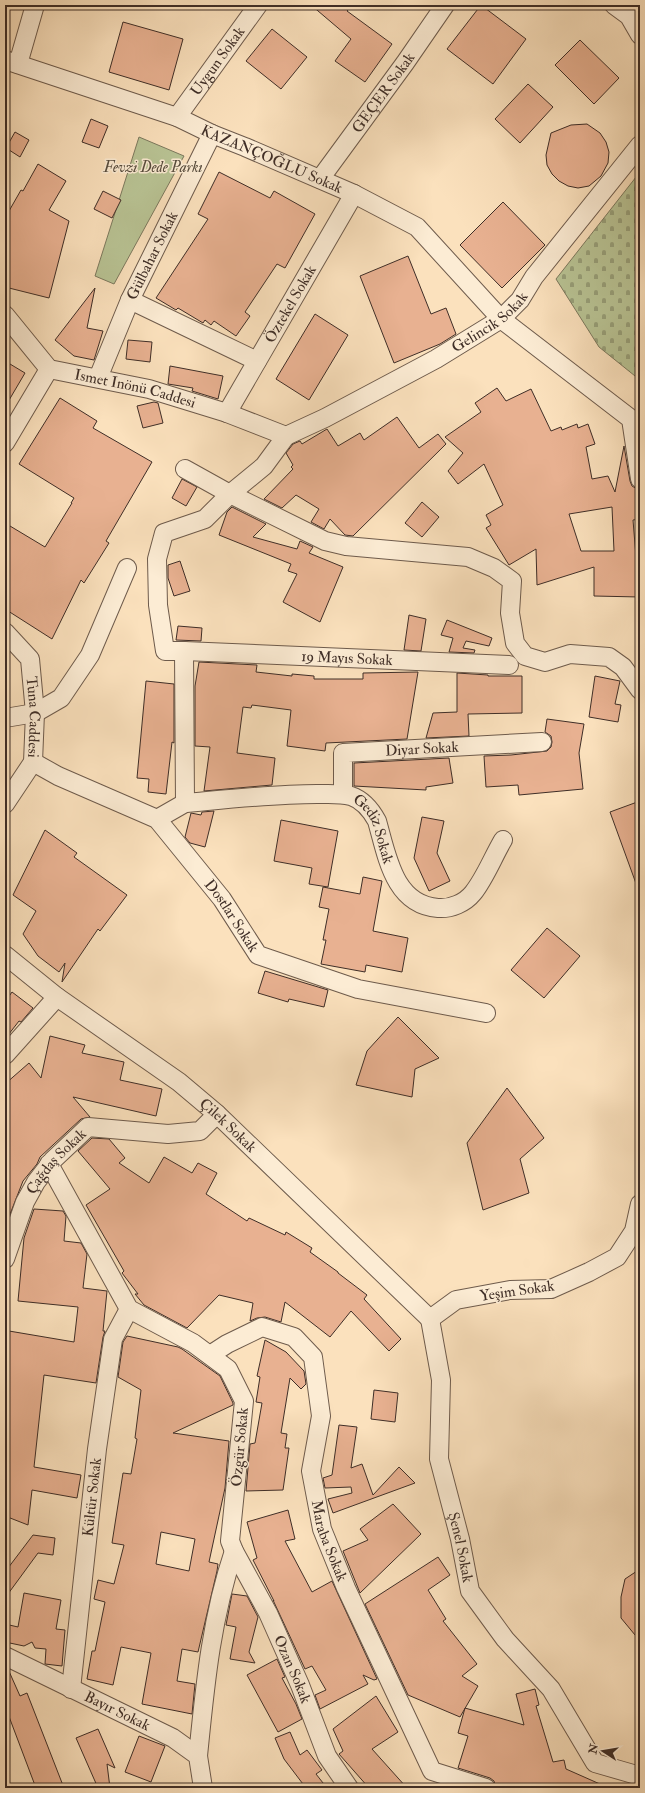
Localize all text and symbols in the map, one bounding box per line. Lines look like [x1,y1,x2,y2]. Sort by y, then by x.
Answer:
street label: Uygun Sokak [186,23,249,99]
street label: GEÇER Sokak [347,49,419,137]
street label: KAZANÇOĞLU Sokak [198,121,346,198]
park label: Fevzi Dede Parkı [102,158,203,177]
street label: Gülbahar Sokak [122,208,182,303]
street label: Öztekel Sokak [259,262,320,346]
street label: Gelincik Sokak [448,289,532,357]
street label: Ismet Inönü Caddesi [73,365,198,412]
street label: 19 Mayıs Sokak [301,647,393,669]
street label: Tuna Caddesi [22,675,45,758]
street label: Diyar Sokak [385,737,459,760]
street label: Gediz Sokak [350,789,398,866]
street label: Dostlar Sokak [200,875,263,956]
street label: Çilek Sokak [196,1094,261,1156]
street label: Çağdaş Sokak [22,1124,90,1197]
street label: Yeşim Sokak [479,1276,555,1306]
street label: Özgür Sokak [226,1407,253,1487]
street label: Kültür Sokak [78,1457,105,1537]
street label: Maraba Sokak [307,1498,352,1584]
street label: Şenel Sokak [444,1510,478,1584]
street label: Ozan Sokak [270,1632,316,1706]
street label: Bayır Sokak [81,1687,153,1735]
north arrow [583,1731,623,1771]
text: N [586,1742,601,1756]

